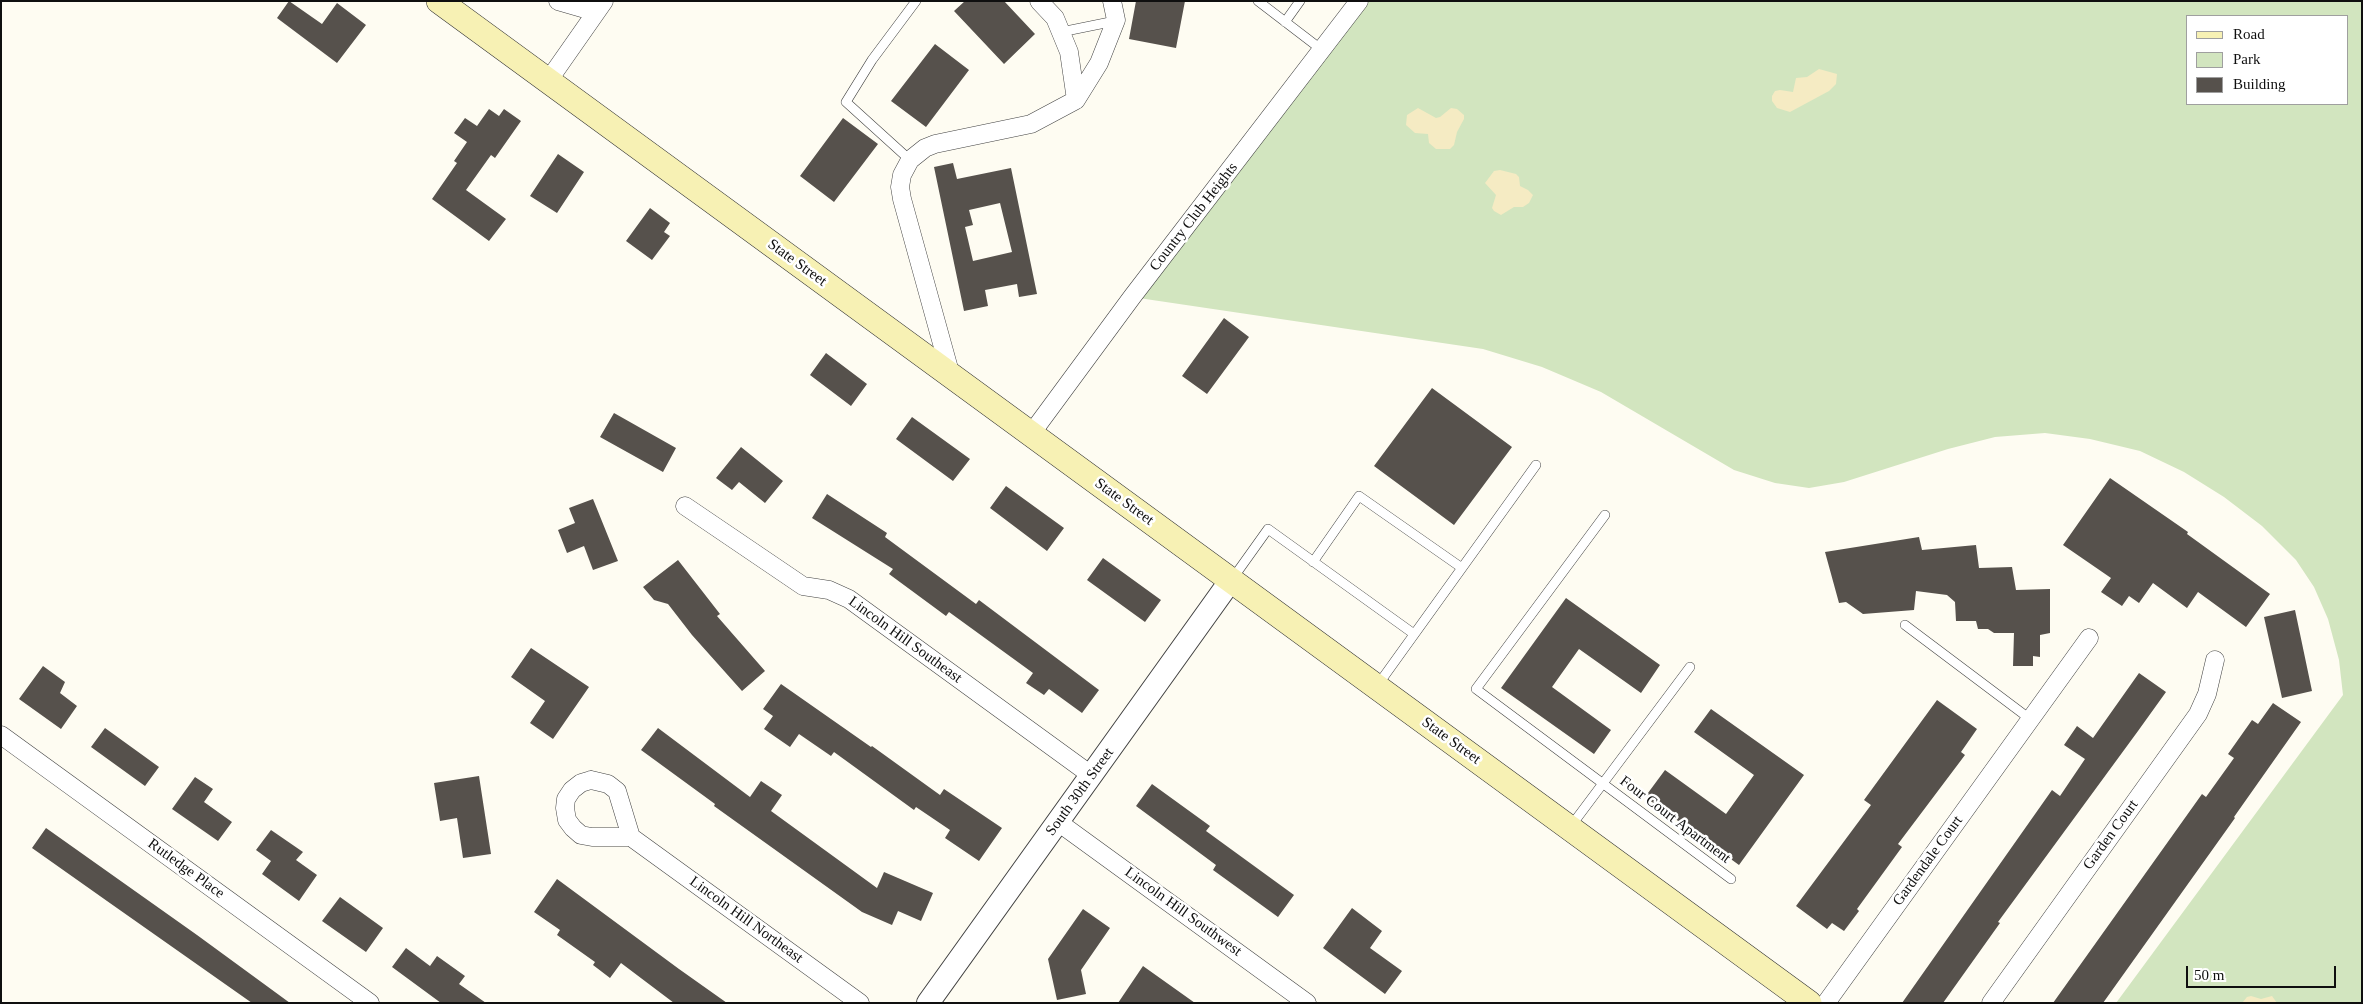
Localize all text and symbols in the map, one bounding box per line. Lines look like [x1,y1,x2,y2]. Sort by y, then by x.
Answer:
legend [2186,15,2348,105]
text: Road [2233,26,2265,42]
text: Park [2233,51,2261,67]
text: Building [2233,76,2286,92]
street label: Country Club Heights [1146,159,1242,275]
street label: State Street [764,236,830,290]
street label: State Street [1091,475,1157,529]
street label: Lincoln Hill Southeast [845,593,965,687]
street label: State Street [1418,714,1484,768]
street label: South 30th Street [1042,745,1118,839]
street label: Four Court Apartment [1616,772,1734,868]
street label: Garden Court [2080,797,2142,873]
street label: Gardendale Court [1889,812,1967,910]
street label: Rutledge Place [144,835,228,903]
street label: Lincoln Hill Southwest [1121,864,1245,960]
street label: Lincoln Hill Northeast [686,873,806,967]
scale bar [2188,956,2338,988]
text: 50 m [2194,967,2224,983]

